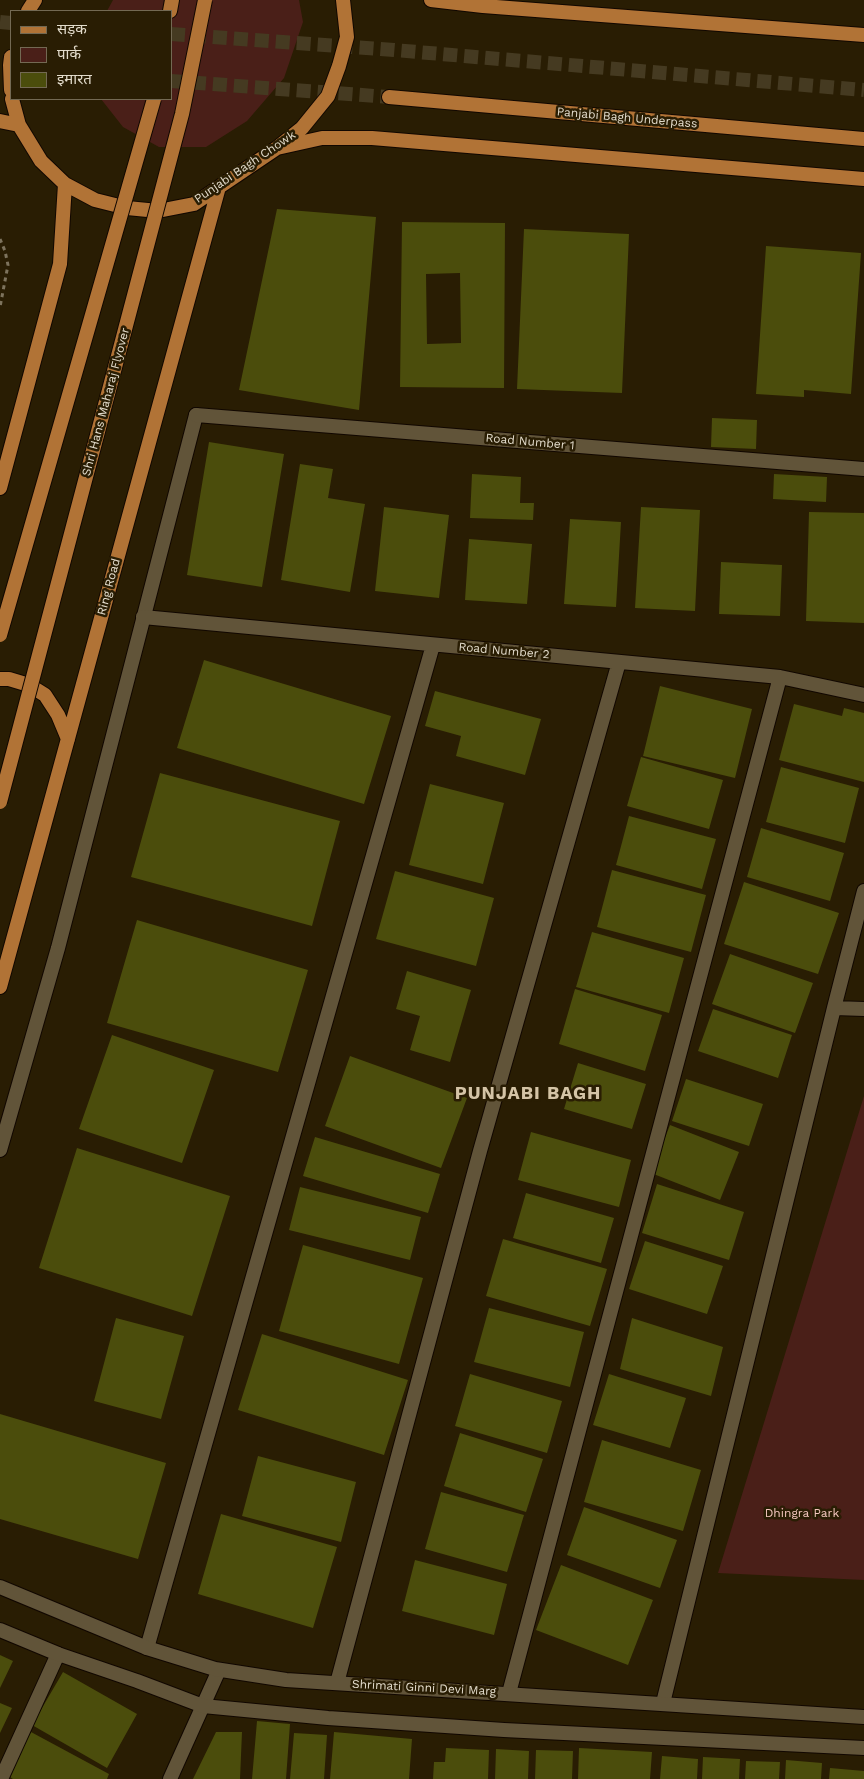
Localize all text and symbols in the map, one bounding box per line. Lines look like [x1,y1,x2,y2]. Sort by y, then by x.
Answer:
legend [10,10,172,100]
text: सड़क [57,20,87,38]
text: पार्क [57,45,81,63]
text: इमारत [57,70,92,88]
street label: Panjabi Bagh Underpass [556,105,698,131]
street label: Punjabi Bagh Chowk [192,128,298,206]
street label: Shri Hans Maharaj Flyover [79,326,133,478]
street label: Road Number 1 [485,431,575,453]
street label: Ring Road [94,557,124,617]
street label: Road Number 2 [458,640,550,662]
district label: PUNJABI BAGH [453,1083,603,1105]
park label: Dhingra Park [765,1506,839,1520]
street label: Shrimati Ginni Devi Marg [352,1677,496,1699]

